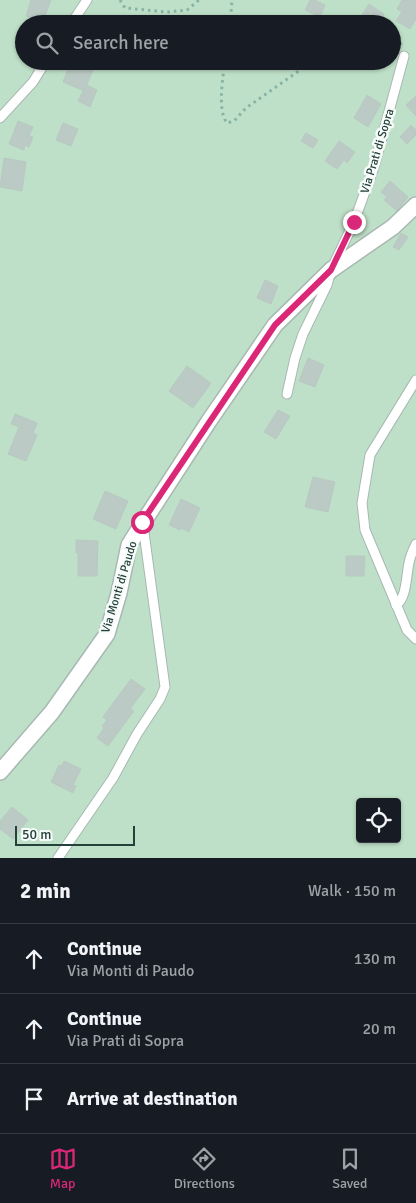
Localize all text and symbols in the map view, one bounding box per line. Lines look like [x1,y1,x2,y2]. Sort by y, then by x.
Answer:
search box [15,15,401,70]
icon: search [33,29,61,57]
text: Search here [73,31,169,55]
street label: Via Prati di Sopra [357,107,397,195]
route end [343,211,366,234]
route start [131,511,154,534]
street label: Via Monti di Paudo [98,539,141,635]
map controls [356,798,401,843]
button: locate [356,798,401,843]
scale bar [15,823,135,846]
text: 50 m [22,826,51,843]
text: 2 min [20,878,71,904]
text: Walk · 150 m [308,881,396,901]
text: Continue [67,937,142,961]
icon: ahead [20,945,48,973]
text: 130 m [354,949,396,969]
text: Via Monti di Paudo [67,961,194,981]
text: Continue [67,1007,142,1031]
icon: ahead [20,1015,48,1043]
text: 20 m [362,1019,396,1039]
text: Via Prati di Sopra [67,1031,184,1051]
icon: arrive [20,1085,48,1113]
text: Arrive at destination [67,1087,238,1111]
tab: Map [49,1145,77,1192]
tab: Directions [174,1145,235,1192]
tab: Saved [332,1145,367,1192]

